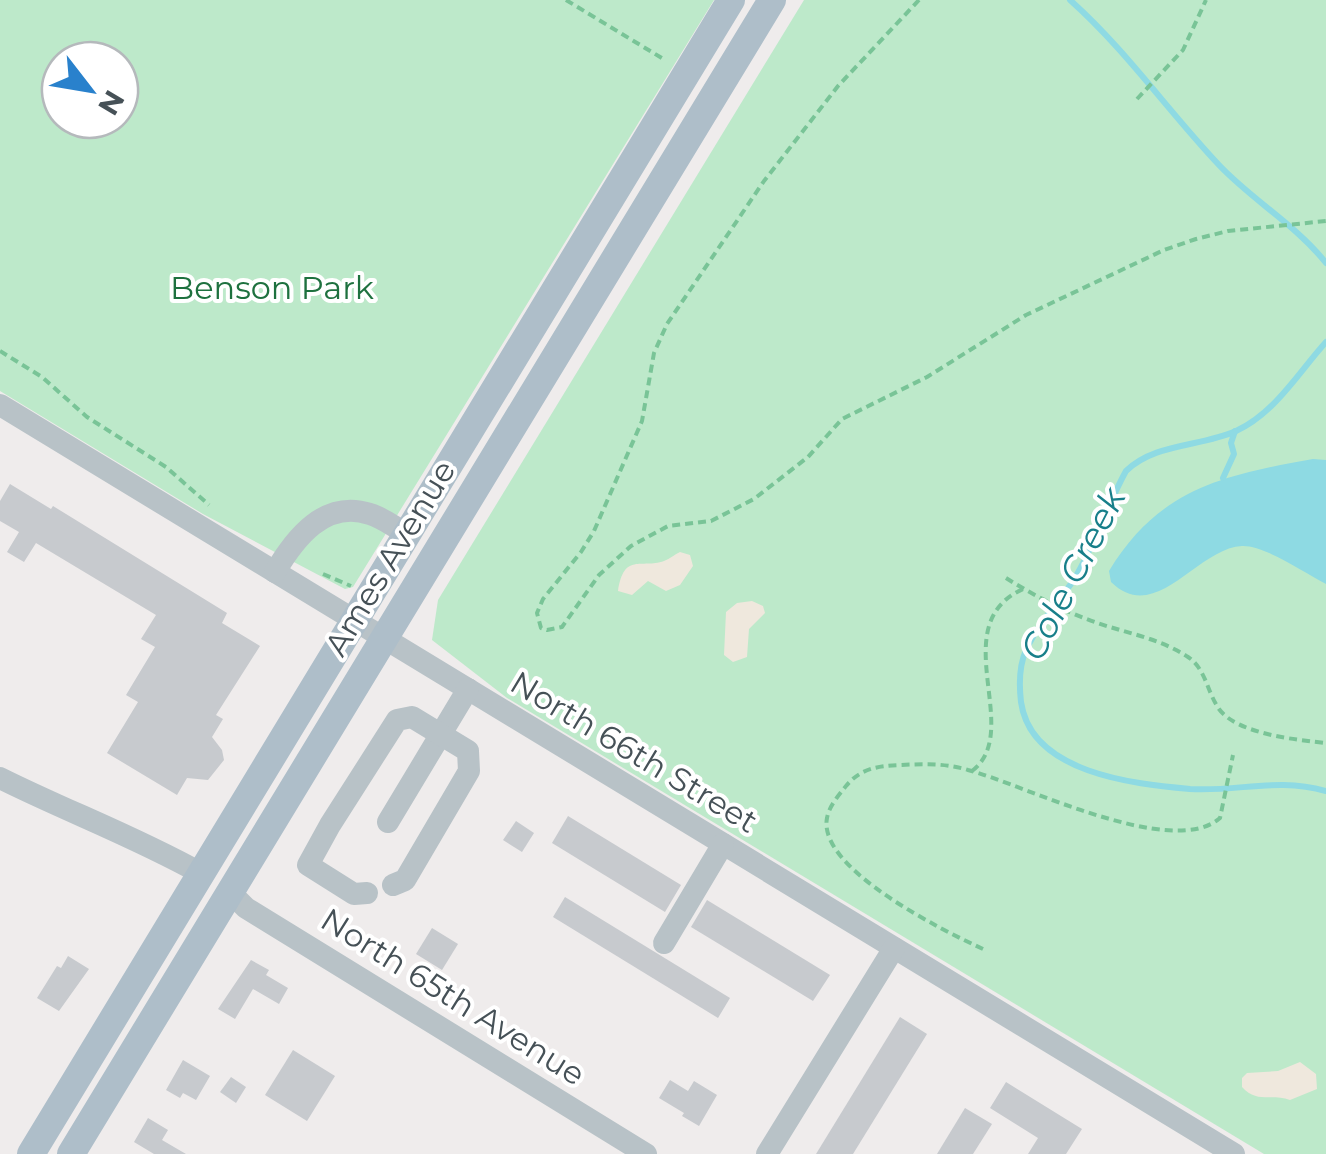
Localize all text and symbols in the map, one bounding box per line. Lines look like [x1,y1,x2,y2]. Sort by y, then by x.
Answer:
north arrow [40,40,140,140]
text: N [91,84,132,121]
park label: Benson Park [170,268,374,307]
street label: Ames Avenue [316,453,463,663]
water label: Cole Creek [1011,478,1135,667]
street label: North 66th Street [504,662,765,841]
street label: North 65th Avenue [314,900,592,1094]

